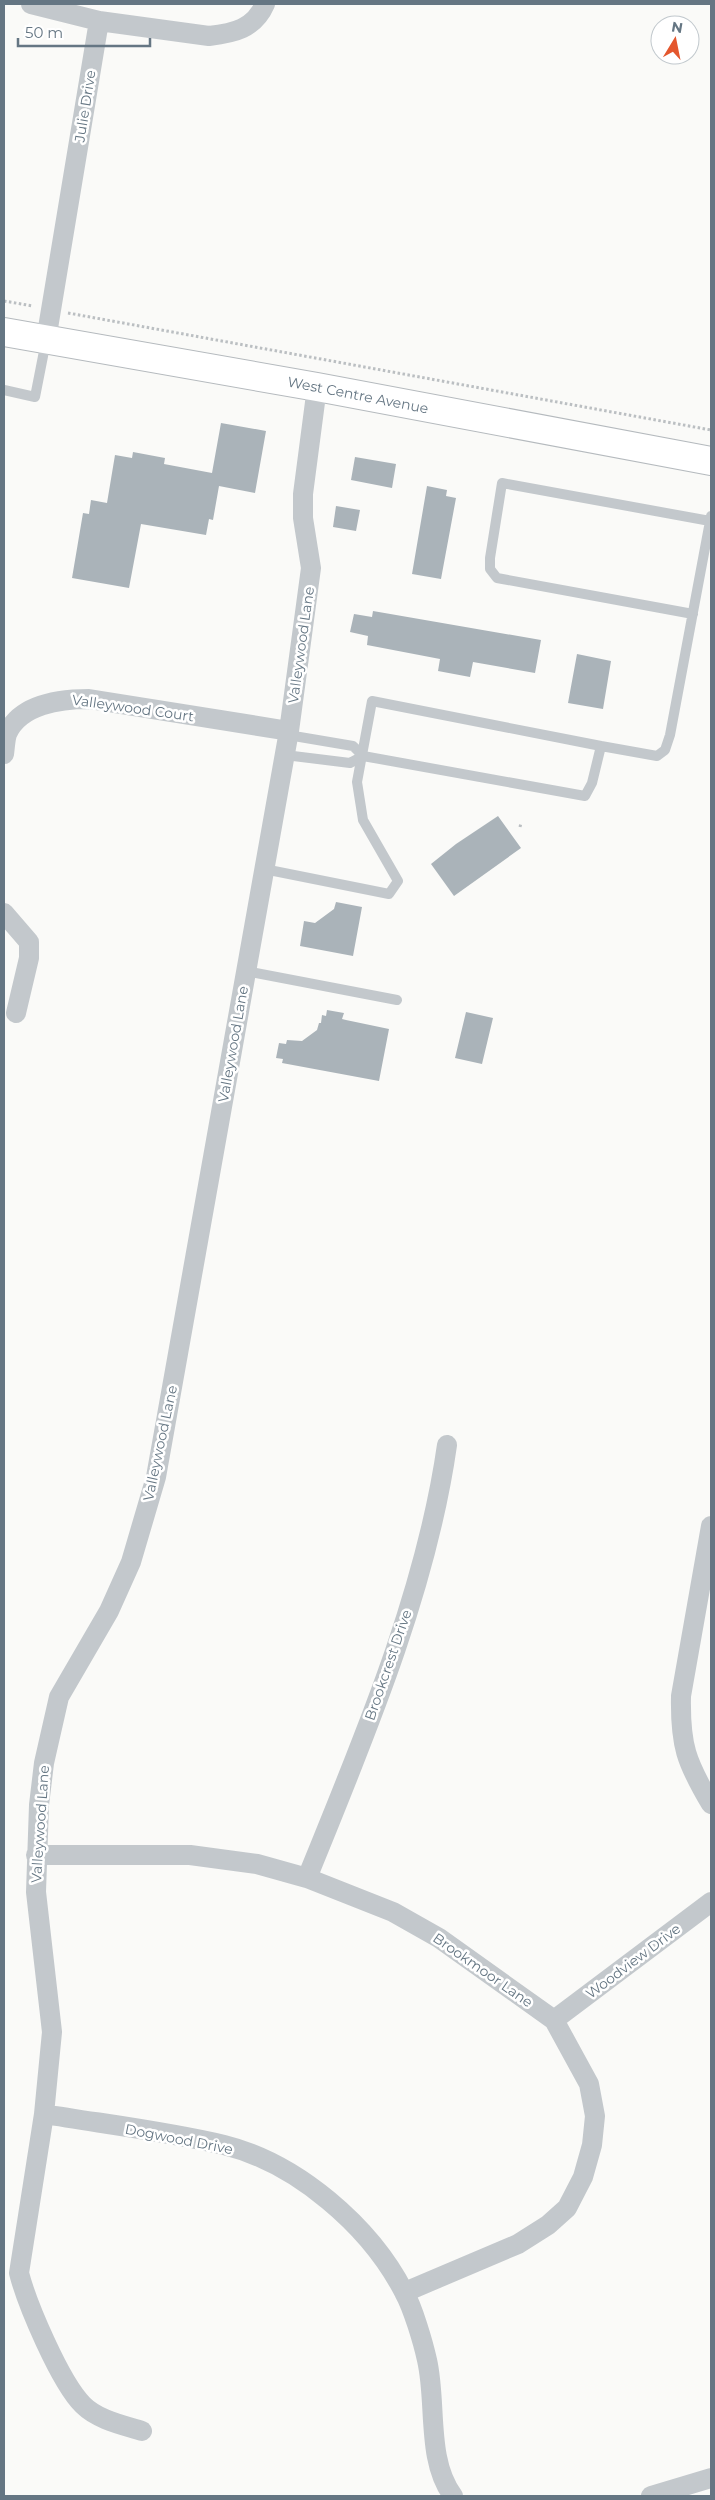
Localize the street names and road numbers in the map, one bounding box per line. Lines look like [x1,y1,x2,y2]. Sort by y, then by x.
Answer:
street label: Julie Drive [70,69,100,144]
street label: West Centre Avenue [286,373,430,417]
street label: Valleywood Lane [284,585,318,705]
street label: Valleywood Court [71,691,195,726]
street label: Valleywood Lane [214,984,252,1104]
street label: Valleywood Lane [139,1383,181,1503]
street label: Brookcrest Drive [361,1607,415,1723]
street label: Valleywood Lane [27,1765,53,1883]
street label: Woodview Drive [582,1919,684,2003]
street label: Brookmoor Lane [430,1929,536,2011]
street label: Dogwood Drive [124,2120,234,2158]

